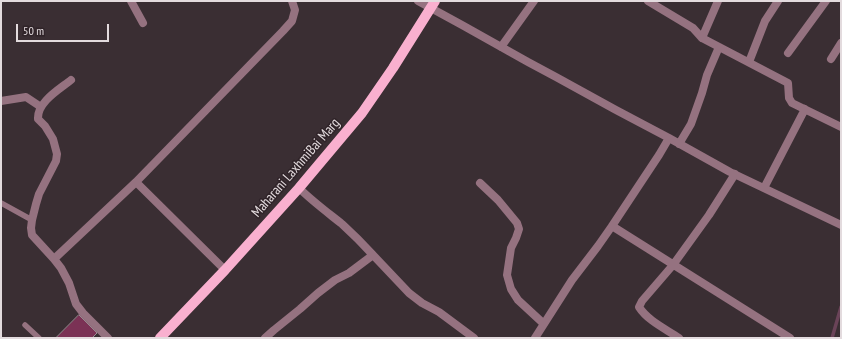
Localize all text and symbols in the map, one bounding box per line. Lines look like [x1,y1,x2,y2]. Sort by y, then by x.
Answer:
scale bar [18,16,111,42]
text: 50 m [23,23,44,38]
street label: Maharani LaxhmiBai Marg [248,115,344,221]

